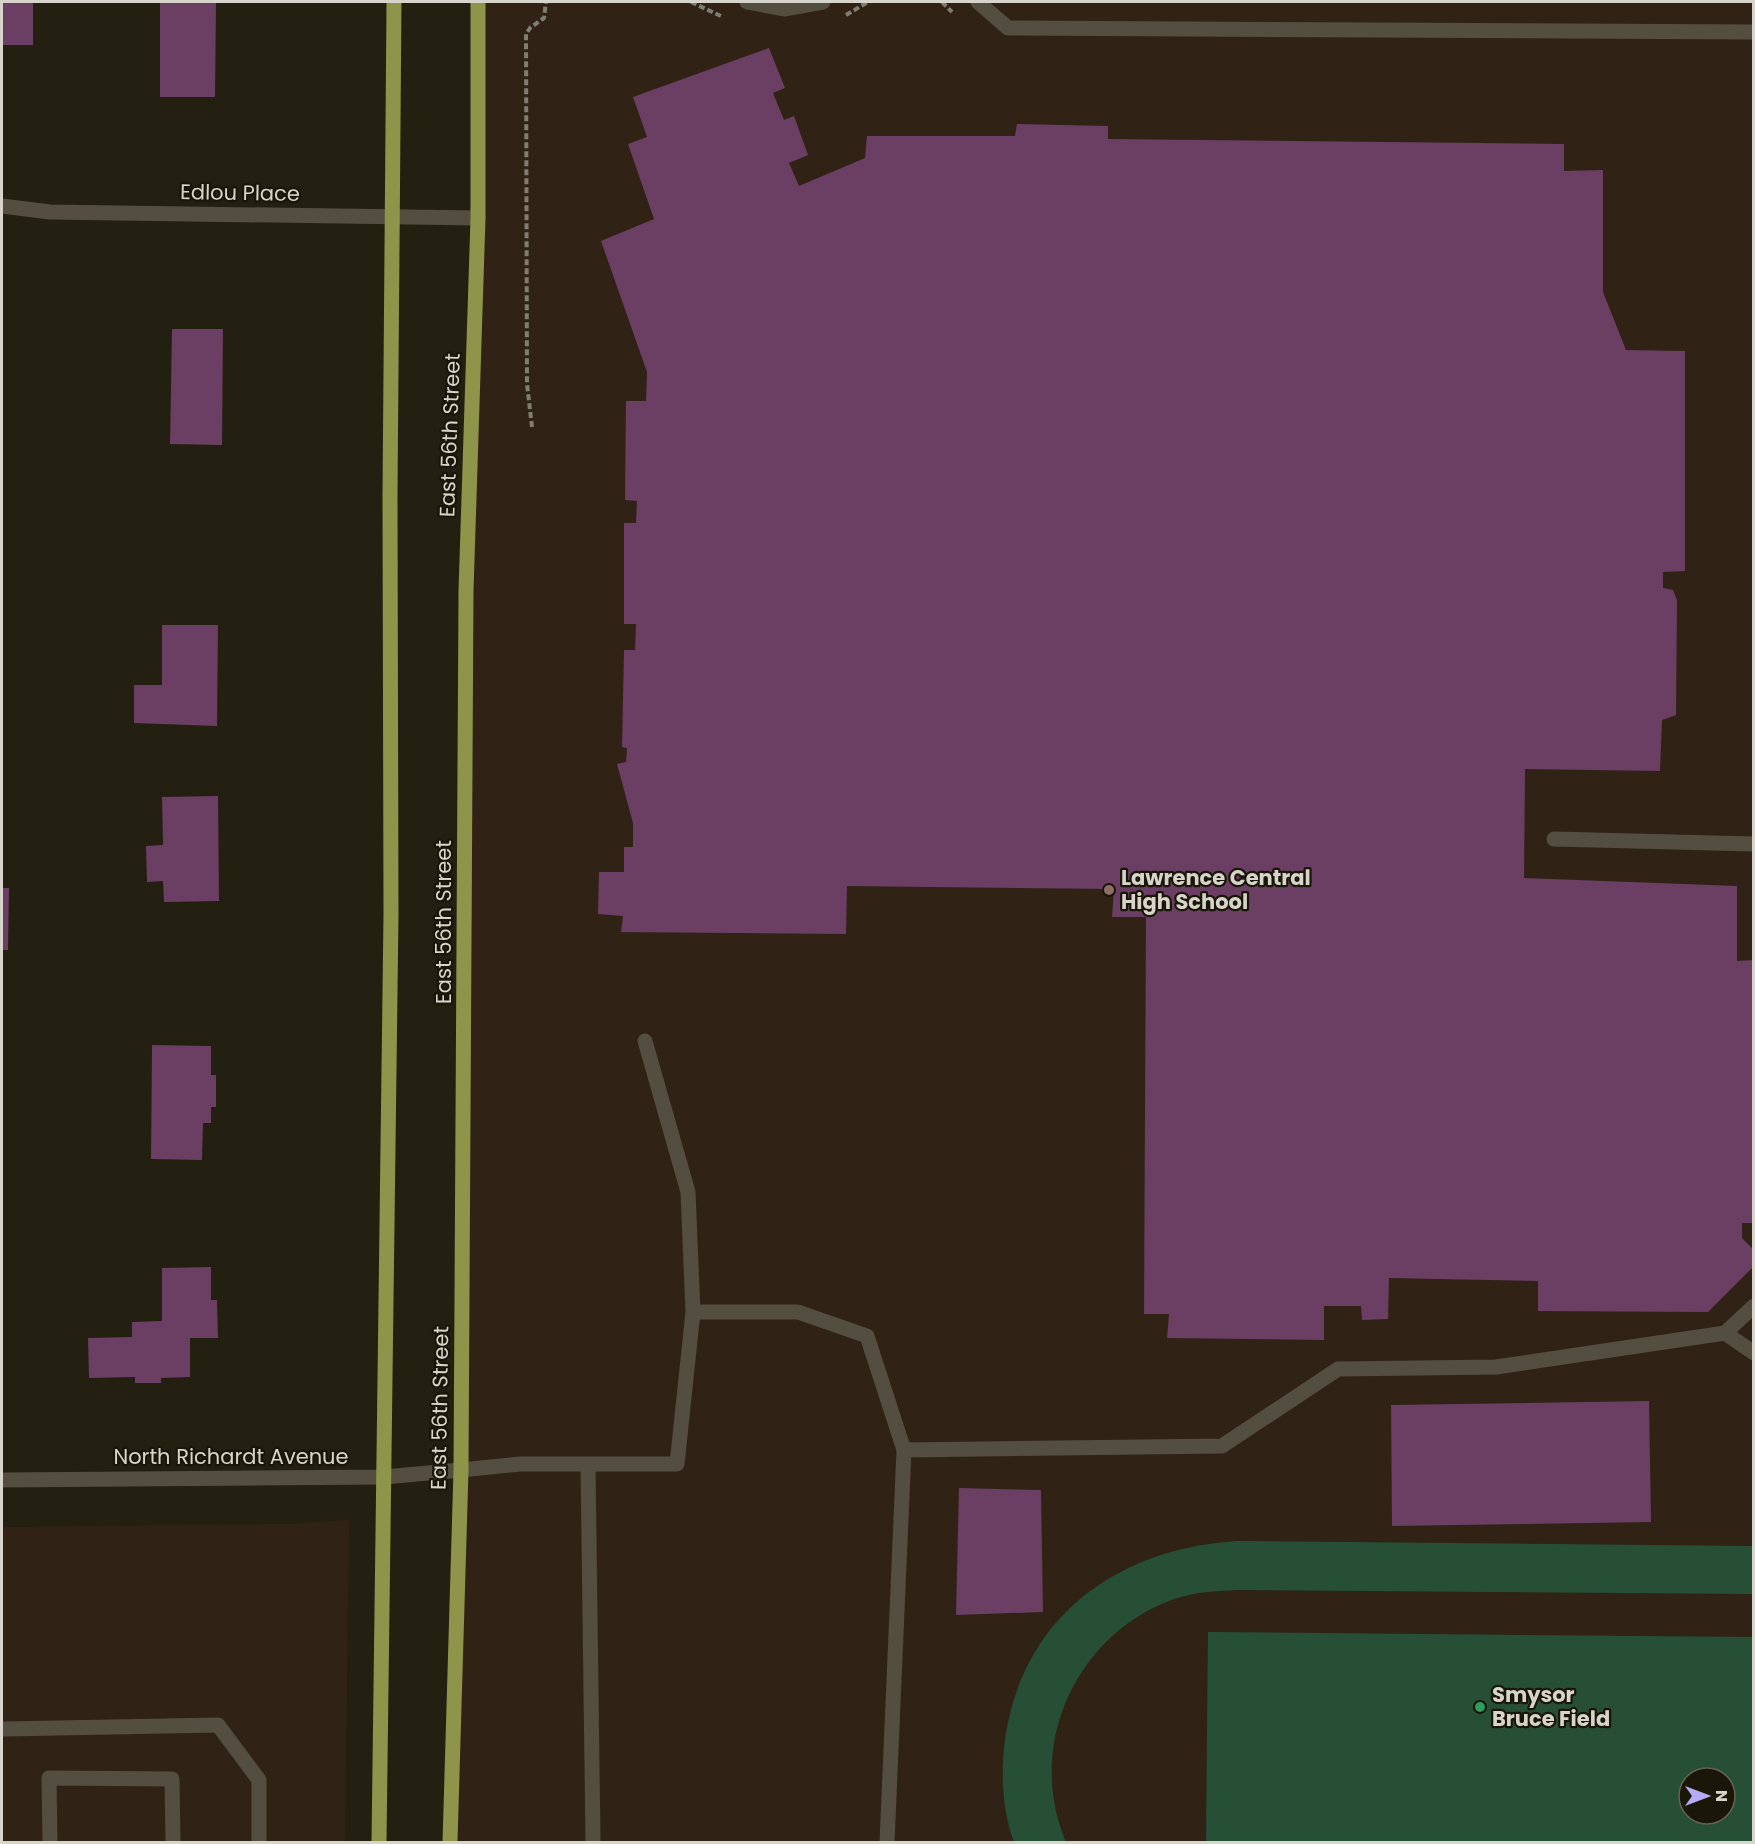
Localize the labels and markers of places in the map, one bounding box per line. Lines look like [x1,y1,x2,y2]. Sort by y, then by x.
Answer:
place label: Lawrence Central High School [1121,863,1311,916]
marker: Lawrence Central High School [1102,883,1116,897]
place label: Smysor Bruce Field [1492,1680,1610,1733]
marker: Smysor Bruce Field [1473,1700,1487,1714]

